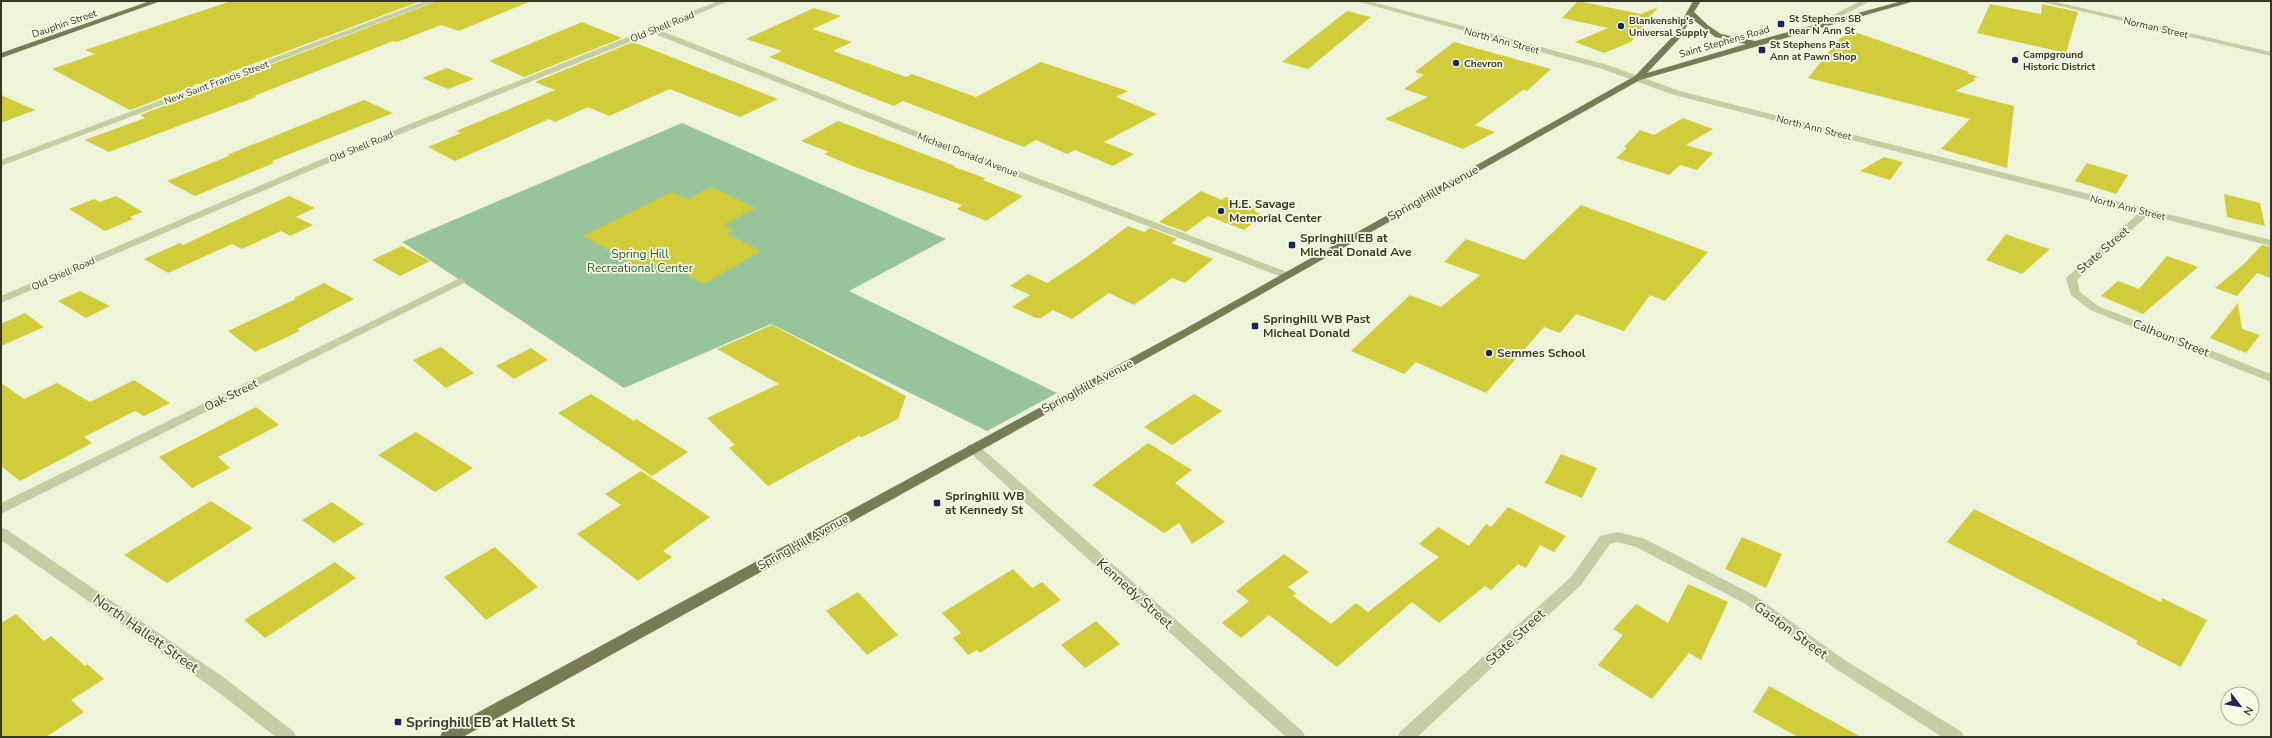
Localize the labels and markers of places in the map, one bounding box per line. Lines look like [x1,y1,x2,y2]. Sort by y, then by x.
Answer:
place label: St Stephens SB near N Ann St [1789,12,1861,38]
place label: Blankenship's Universal Supply [1629,14,1709,40]
marker: St Stephens SB near N Ann St [1776,19,1786,29]
marker: Blankenship's Universal Supply [1616,21,1626,31]
place label: St Stephens Past Ann at Pawn Shop [1770,38,1857,64]
marker: St Stephens Past Ann at Pawn Shop [1757,45,1767,55]
place label: Campground Historic District [2023,48,2096,74]
marker: Campground Historic District [2010,55,2020,65]
place label: Chevron [1464,57,1503,71]
marker: Chevron [1451,58,1461,68]
place label: H.E. Savage Memorial Center [1229,196,1322,226]
marker: H.E. Savage Memorial Center [1216,206,1226,216]
place label: Springhill EB at Micheal Donald Ave [1300,230,1412,260]
marker: Springhill EB at Micheal Donald Ave [1287,240,1297,250]
place label: Springhill WB Past Micheal Donald [1263,311,1371,341]
marker: Springhill WB Past Micheal Donald [1250,321,1260,331]
place label: Semmes School [1497,345,1586,361]
marker: Semmes School [1484,348,1494,358]
place label: Springhill WB at Kennedy St [945,488,1024,518]
marker: Springhill WB at Kennedy St [932,498,942,508]
place label: Springhill EB at Hallett St [406,713,576,732]
marker: Springhill EB at Hallett St [393,717,403,727]

